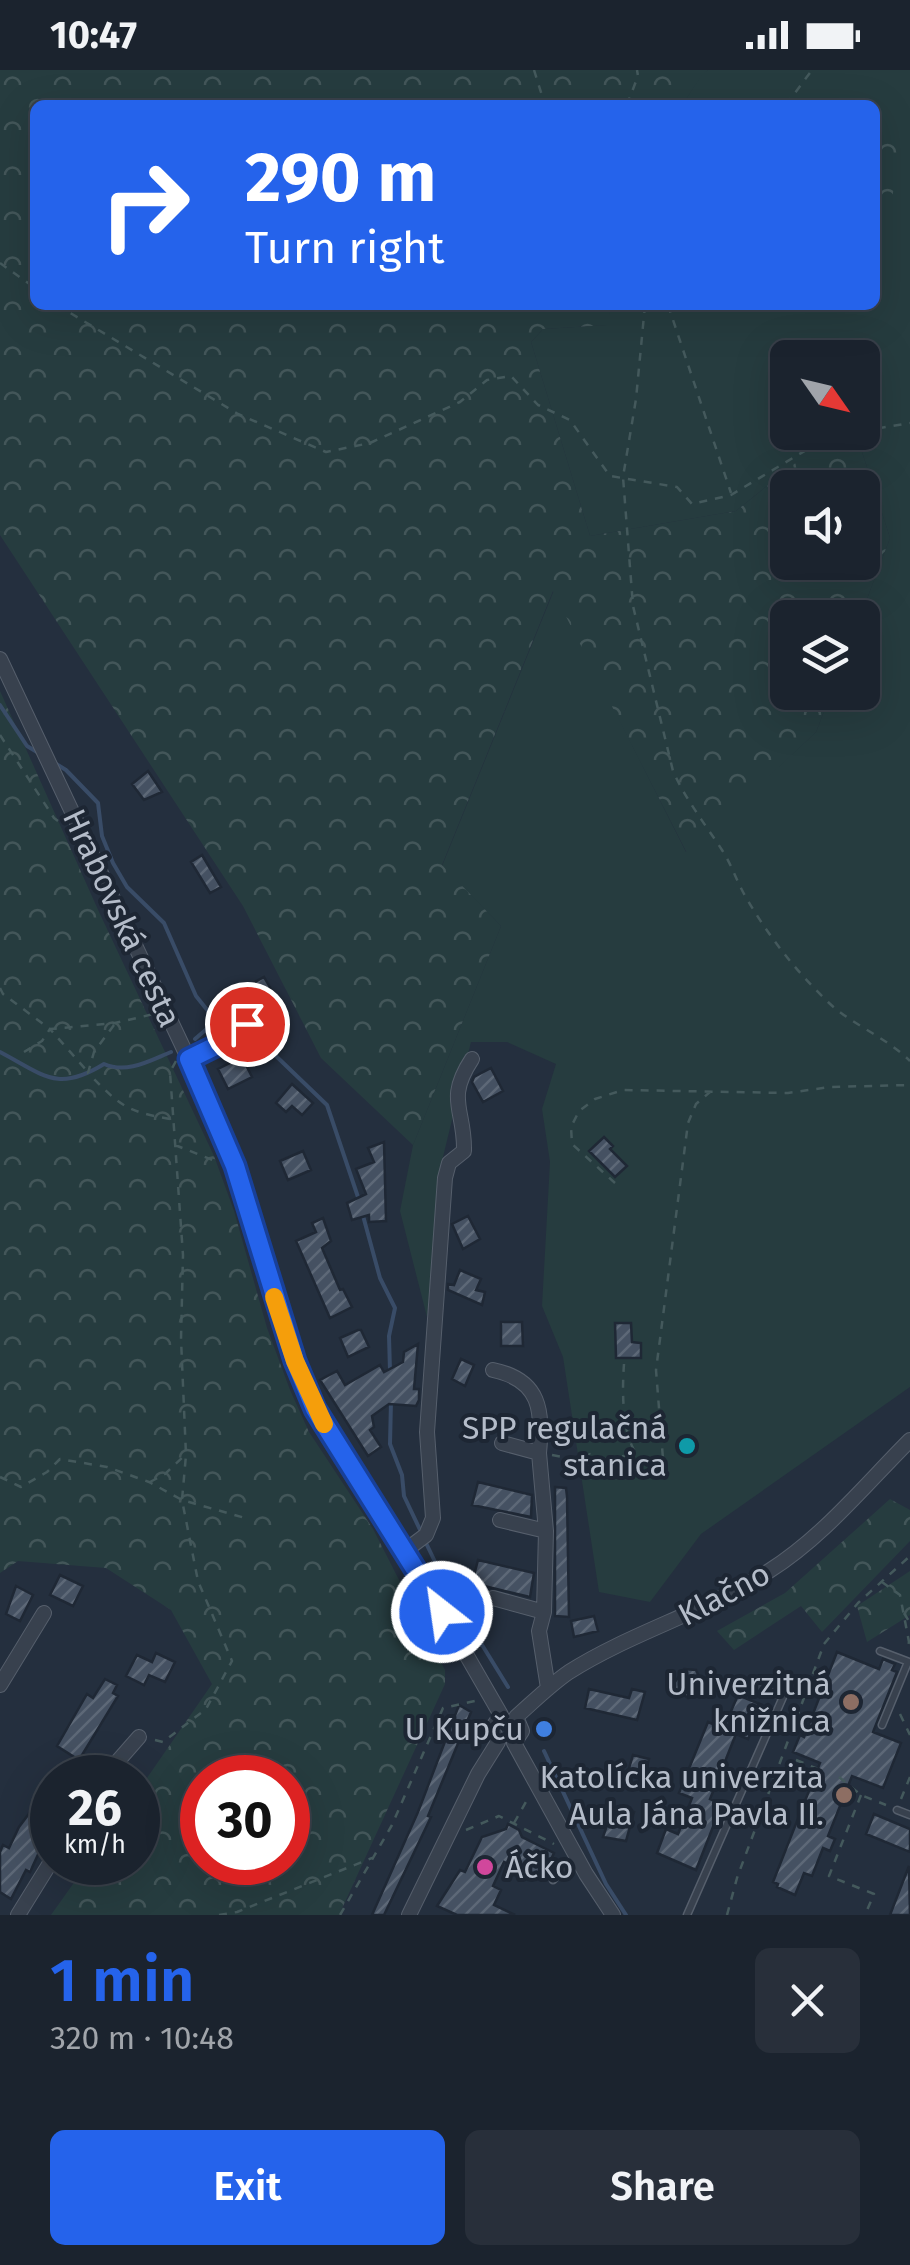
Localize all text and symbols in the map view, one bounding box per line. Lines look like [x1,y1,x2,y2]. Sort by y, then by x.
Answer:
text: 10:47 [50,12,137,58]
text: 290 m [245,136,436,220]
icon: right [80,140,210,270]
text: Turn right [245,221,444,275]
north arrow [770,340,880,450]
map controls [770,340,880,710]
button: sound [770,470,880,580]
button: layers [770,600,880,710]
street label: Hrabovská cesta [55,803,189,1033]
pin [205,982,290,1067]
icon: arrive [220,997,275,1052]
place label: SPP regulačná stanica [462,1409,667,1484]
marker: SPP regulačná stanica [676,1435,698,1457]
street label: Klačno [672,1554,776,1634]
position arrow [390,1560,494,1664]
place label: Univerzitná knižnica [666,1665,831,1740]
marker: Univerzitná knižnica [840,1691,862,1713]
place label: U Kupču [405,1710,524,1748]
marker: U Kupču [533,1718,555,1740]
speed limit sign: 30 [180,1755,310,1885]
place label: Katolícka univerzita Aula Jána Pavla II. [539,1758,824,1833]
text: 26 [68,1778,122,1838]
marker: Katolícka univerzita Aula Jána Pavla II. [833,1784,855,1806]
text: km/h [64,1830,126,1860]
place label: Áčko [505,1848,573,1886]
marker: Áčko [474,1856,496,1878]
text: 1 min [50,1945,195,2017]
button: close [755,1948,860,2053]
text: 320 m · 10:48 [50,2019,234,2057]
button: Exit [50,2130,445,2245]
button: Share [465,2130,860,2245]

